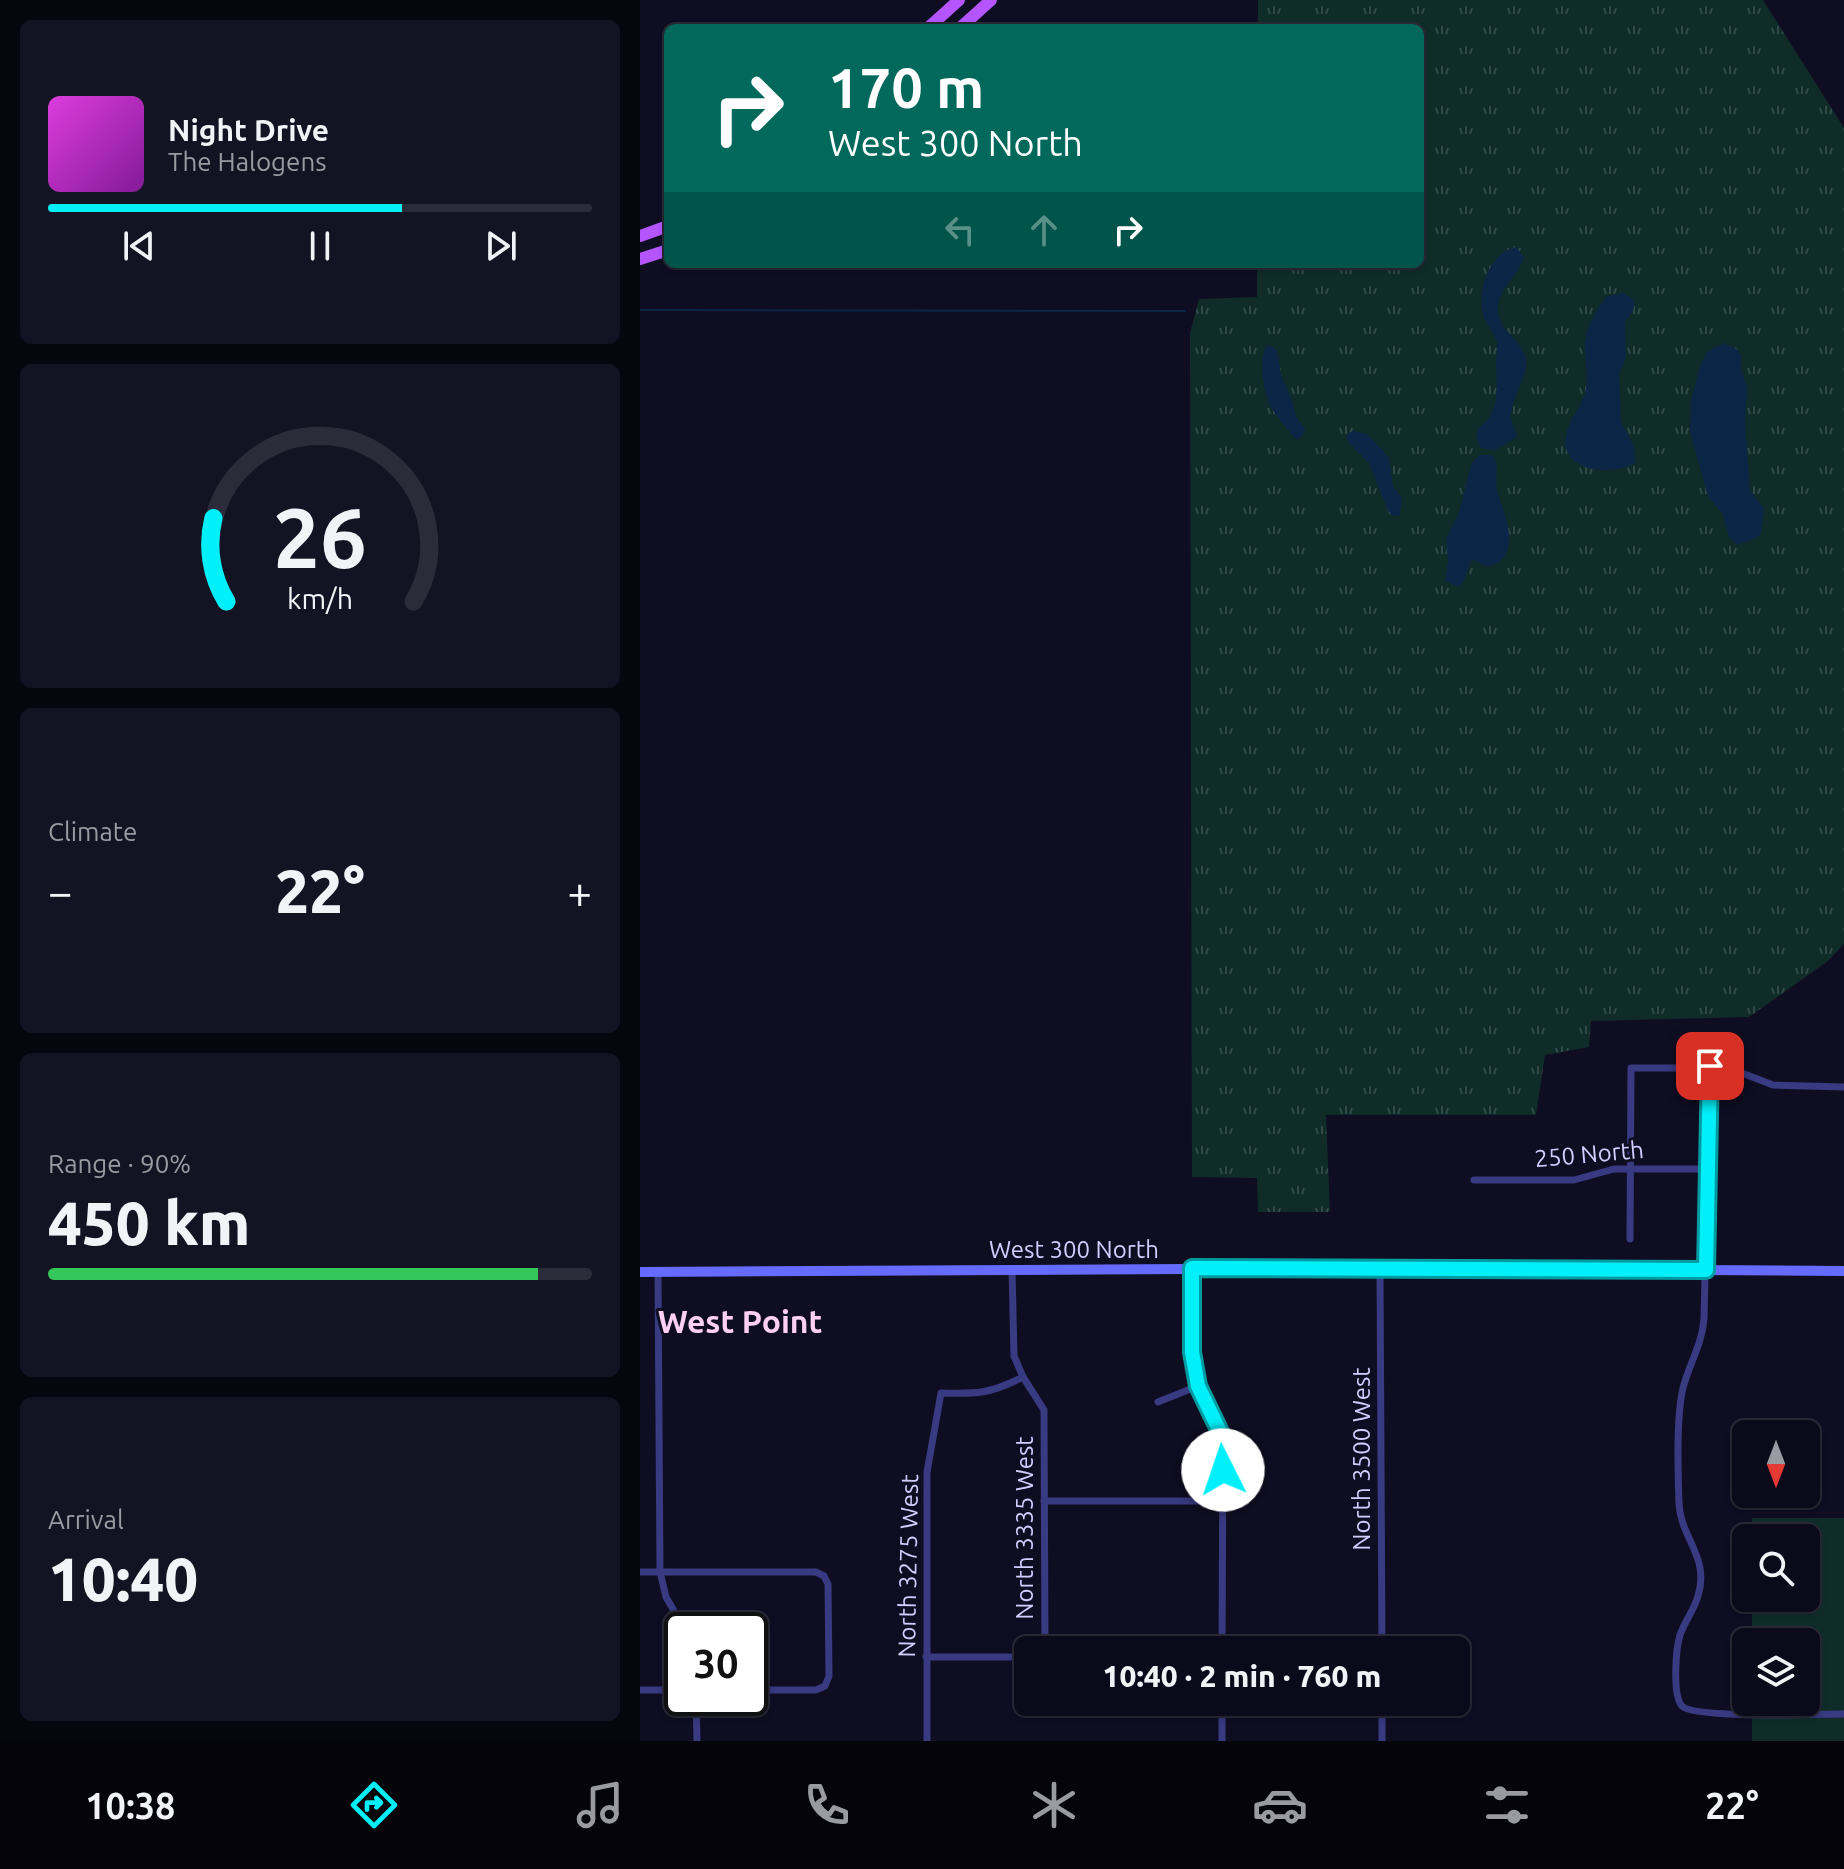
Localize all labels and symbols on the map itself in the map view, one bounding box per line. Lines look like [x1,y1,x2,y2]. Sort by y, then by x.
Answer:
pin [1676,1032,1744,1100]
street label: 250 North [1533,1136,1645,1172]
street label: West 300 North [989,1236,1159,1263]
district label: West Point [658,1303,822,1339]
street label: North 3500 West [1348,1367,1375,1551]
north arrow [1732,1420,1820,1508]
position arrow [1181,1428,1265,1512]
street label: North 3335 West [1011,1436,1038,1620]
street label: North 3275 West [893,1473,923,1658]
speed limit sign: 30 [664,1612,768,1716]

